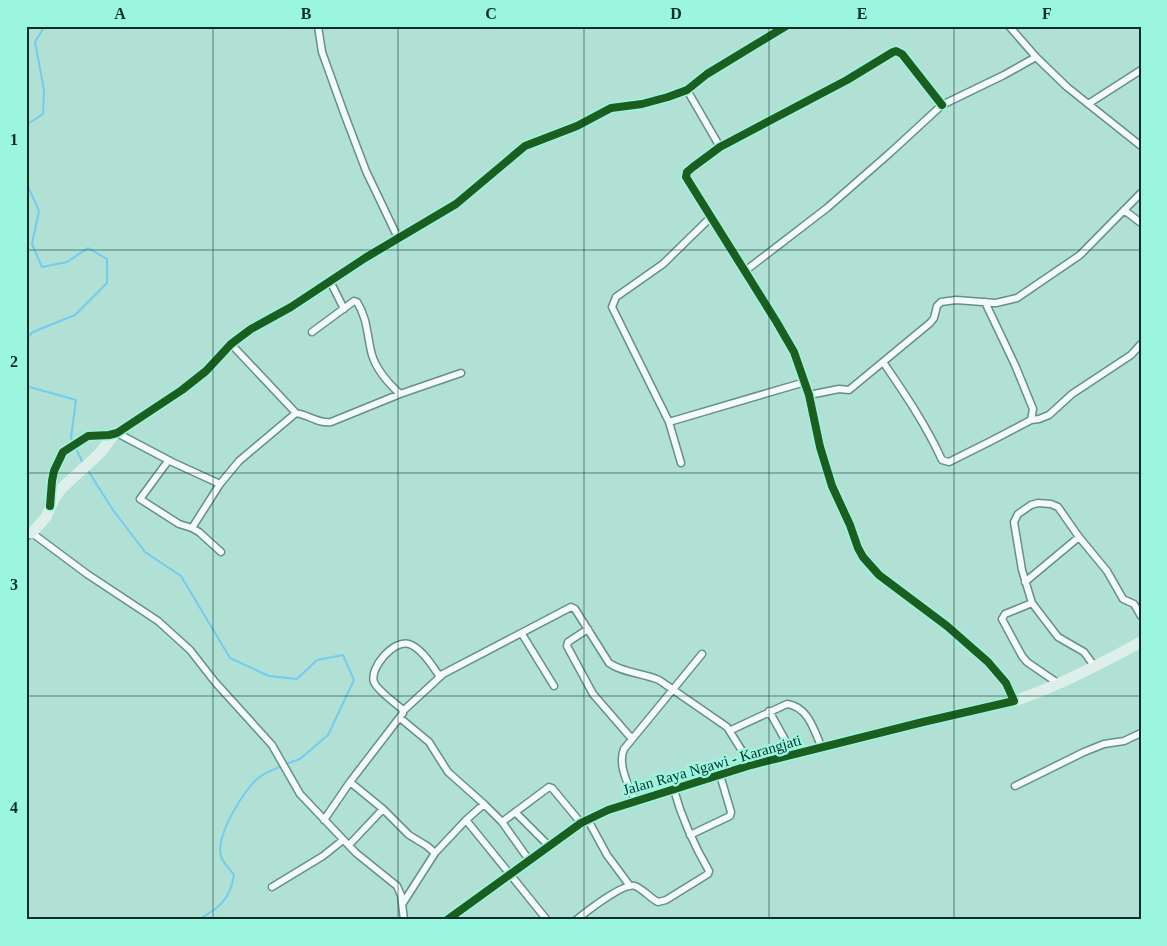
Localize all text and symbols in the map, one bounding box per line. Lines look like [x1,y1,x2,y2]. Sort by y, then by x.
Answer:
text: A [114,5,126,22]
text: B [301,5,312,22]
text: C [485,5,497,22]
text: D [670,5,682,22]
text: E [857,5,867,22]
text: F [1042,5,1052,22]
text: 1 [10,131,18,148]
text: 2 [10,353,18,370]
text: 3 [10,576,18,593]
street label: Jalan Raya Ngawi - Karangjati [621,732,803,798]
text: 4 [10,799,18,816]

